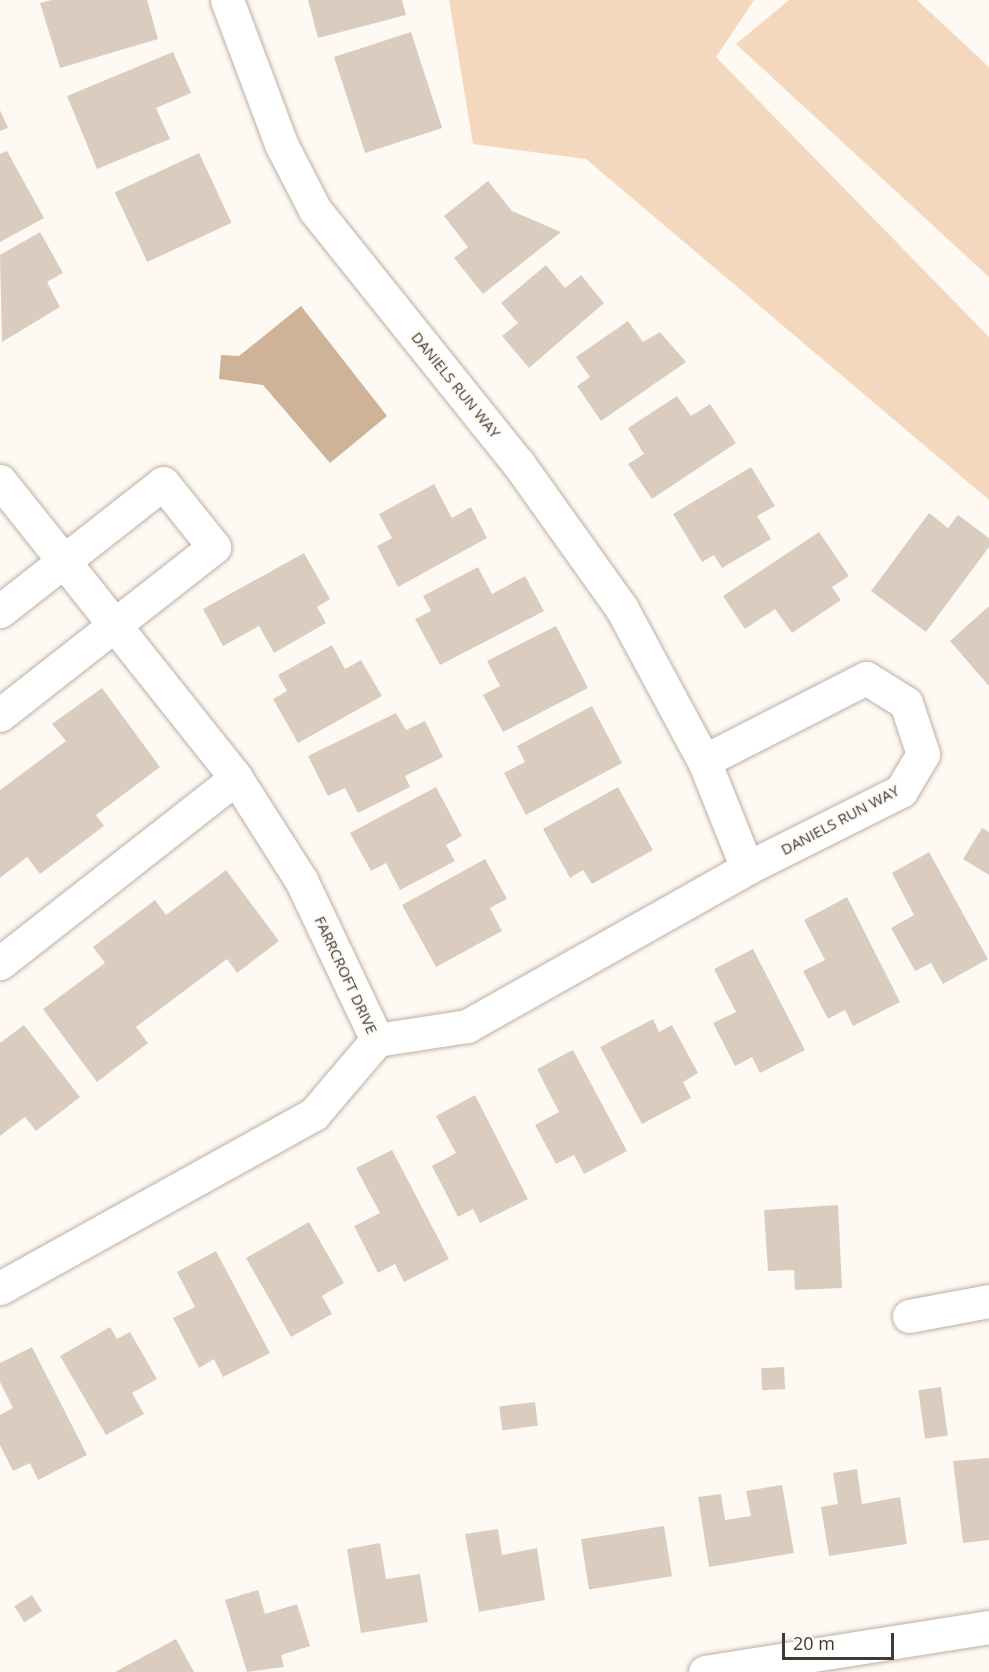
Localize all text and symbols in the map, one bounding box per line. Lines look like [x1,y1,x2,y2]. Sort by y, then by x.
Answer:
street label: DANIELS RUN WAY [408,328,504,442]
street label: DANIELS RUN WAY [778,781,902,859]
street label: FARRCROFT DRIVE [311,913,381,1037]
scale bar [785,1621,898,1659]
text: 20 m [793,1631,835,1655]

